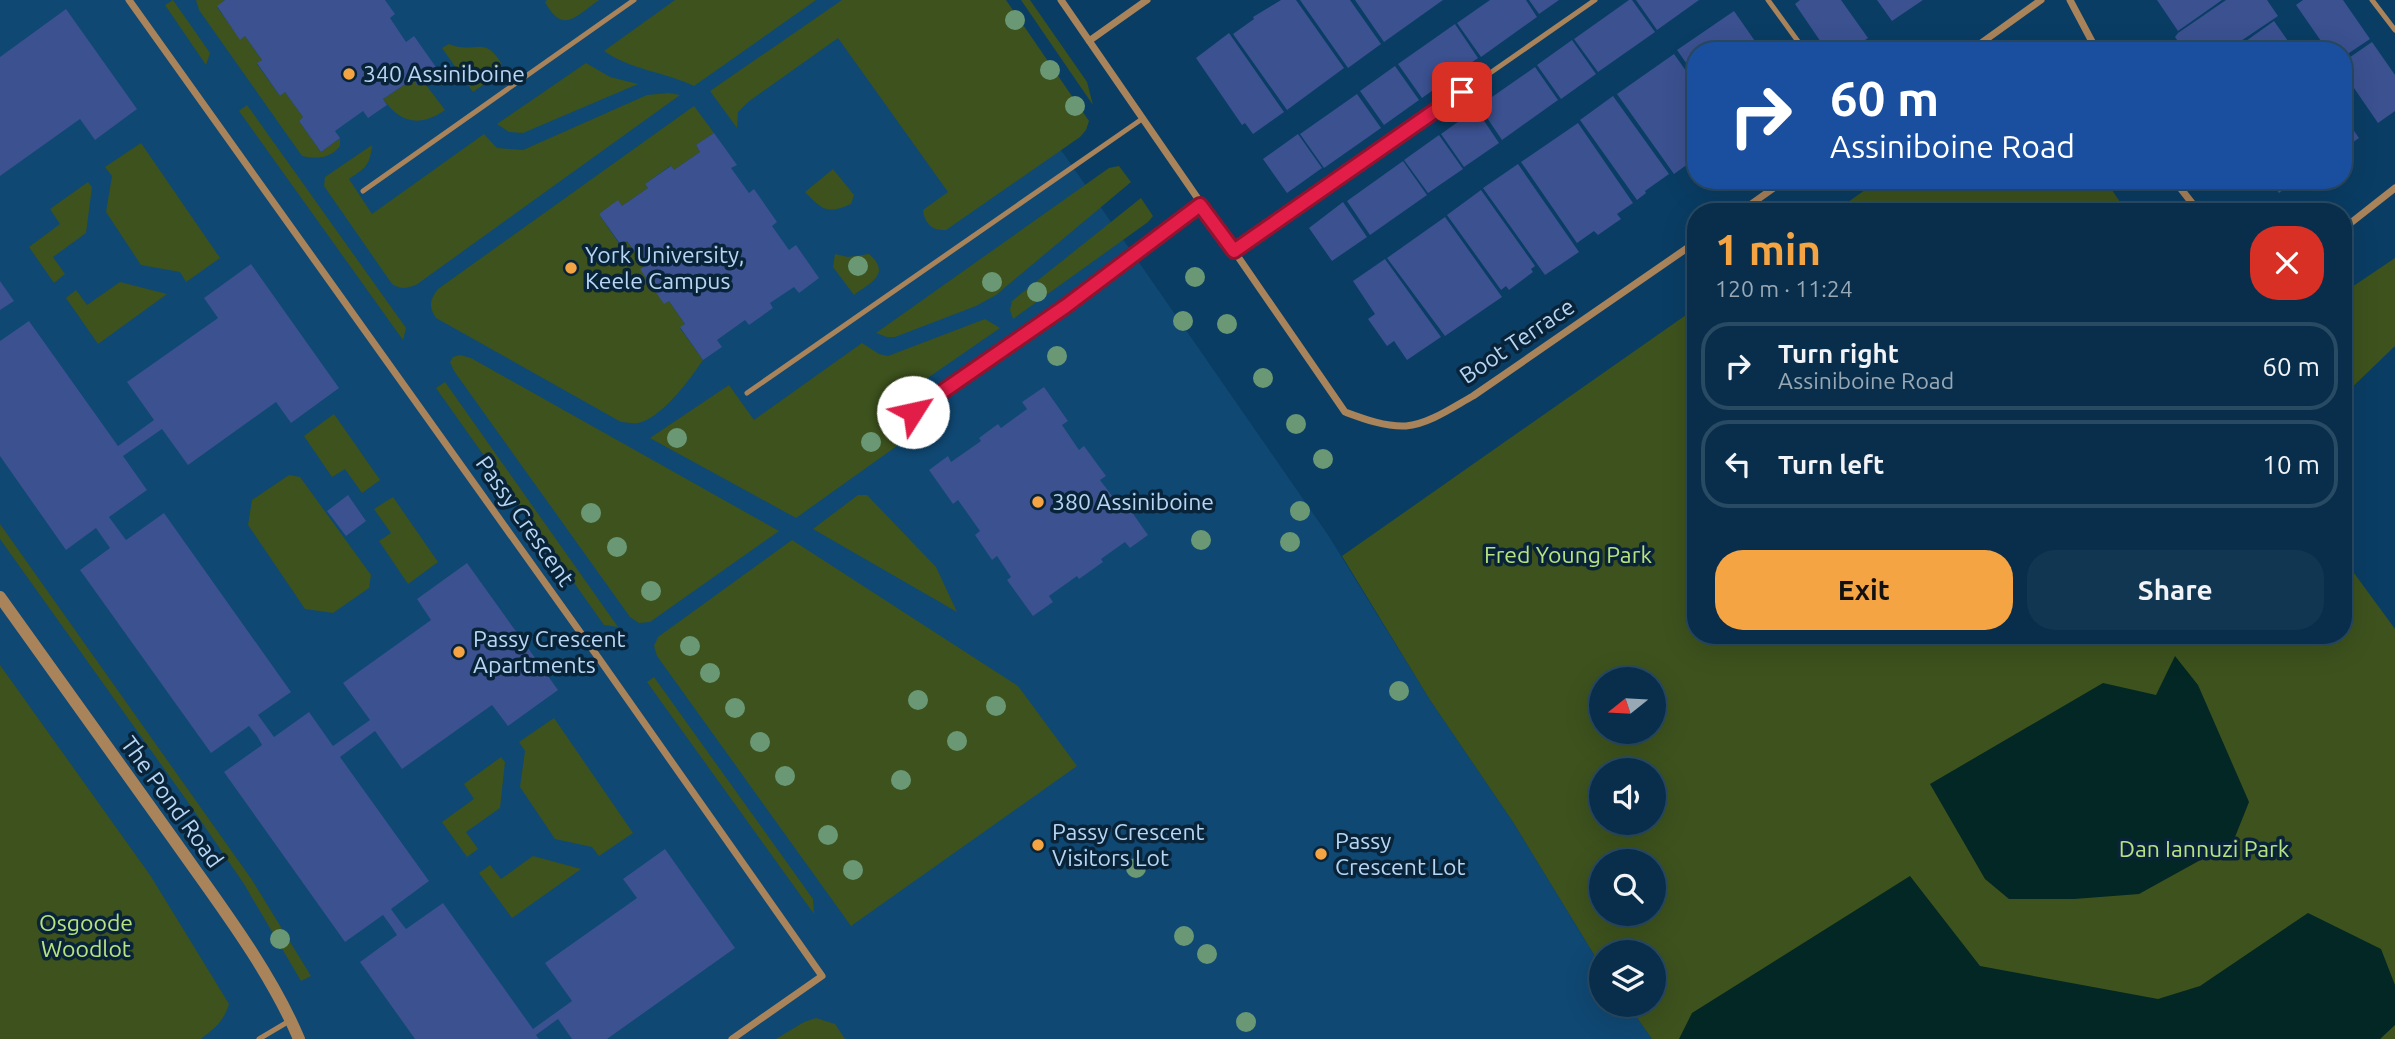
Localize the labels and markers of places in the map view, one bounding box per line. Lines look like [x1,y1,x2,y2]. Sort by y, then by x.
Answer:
place label: 340 Assiniboine [363,61,525,86]
pin [1432,62,1492,122]
marker: 340 Assiniboine [341,66,357,82]
place label: York University, Keele Campus [585,242,744,293]
marker: York University, Keele Campus [563,260,579,276]
place label: 380 Assiniboine [1052,489,1214,514]
marker: 380 Assiniboine [1030,494,1046,510]
place label: Passy Crescent Apartments [473,626,626,677]
marker: Passy Crescent Apartments [451,644,467,660]
place label: Passy Crescent Visitors Lot [1052,819,1205,870]
place label: Passy Crescent Lot [1335,828,1465,879]
marker: Passy Crescent Visitors Lot [1030,837,1046,853]
marker: Passy Crescent Lot [1313,846,1329,862]

